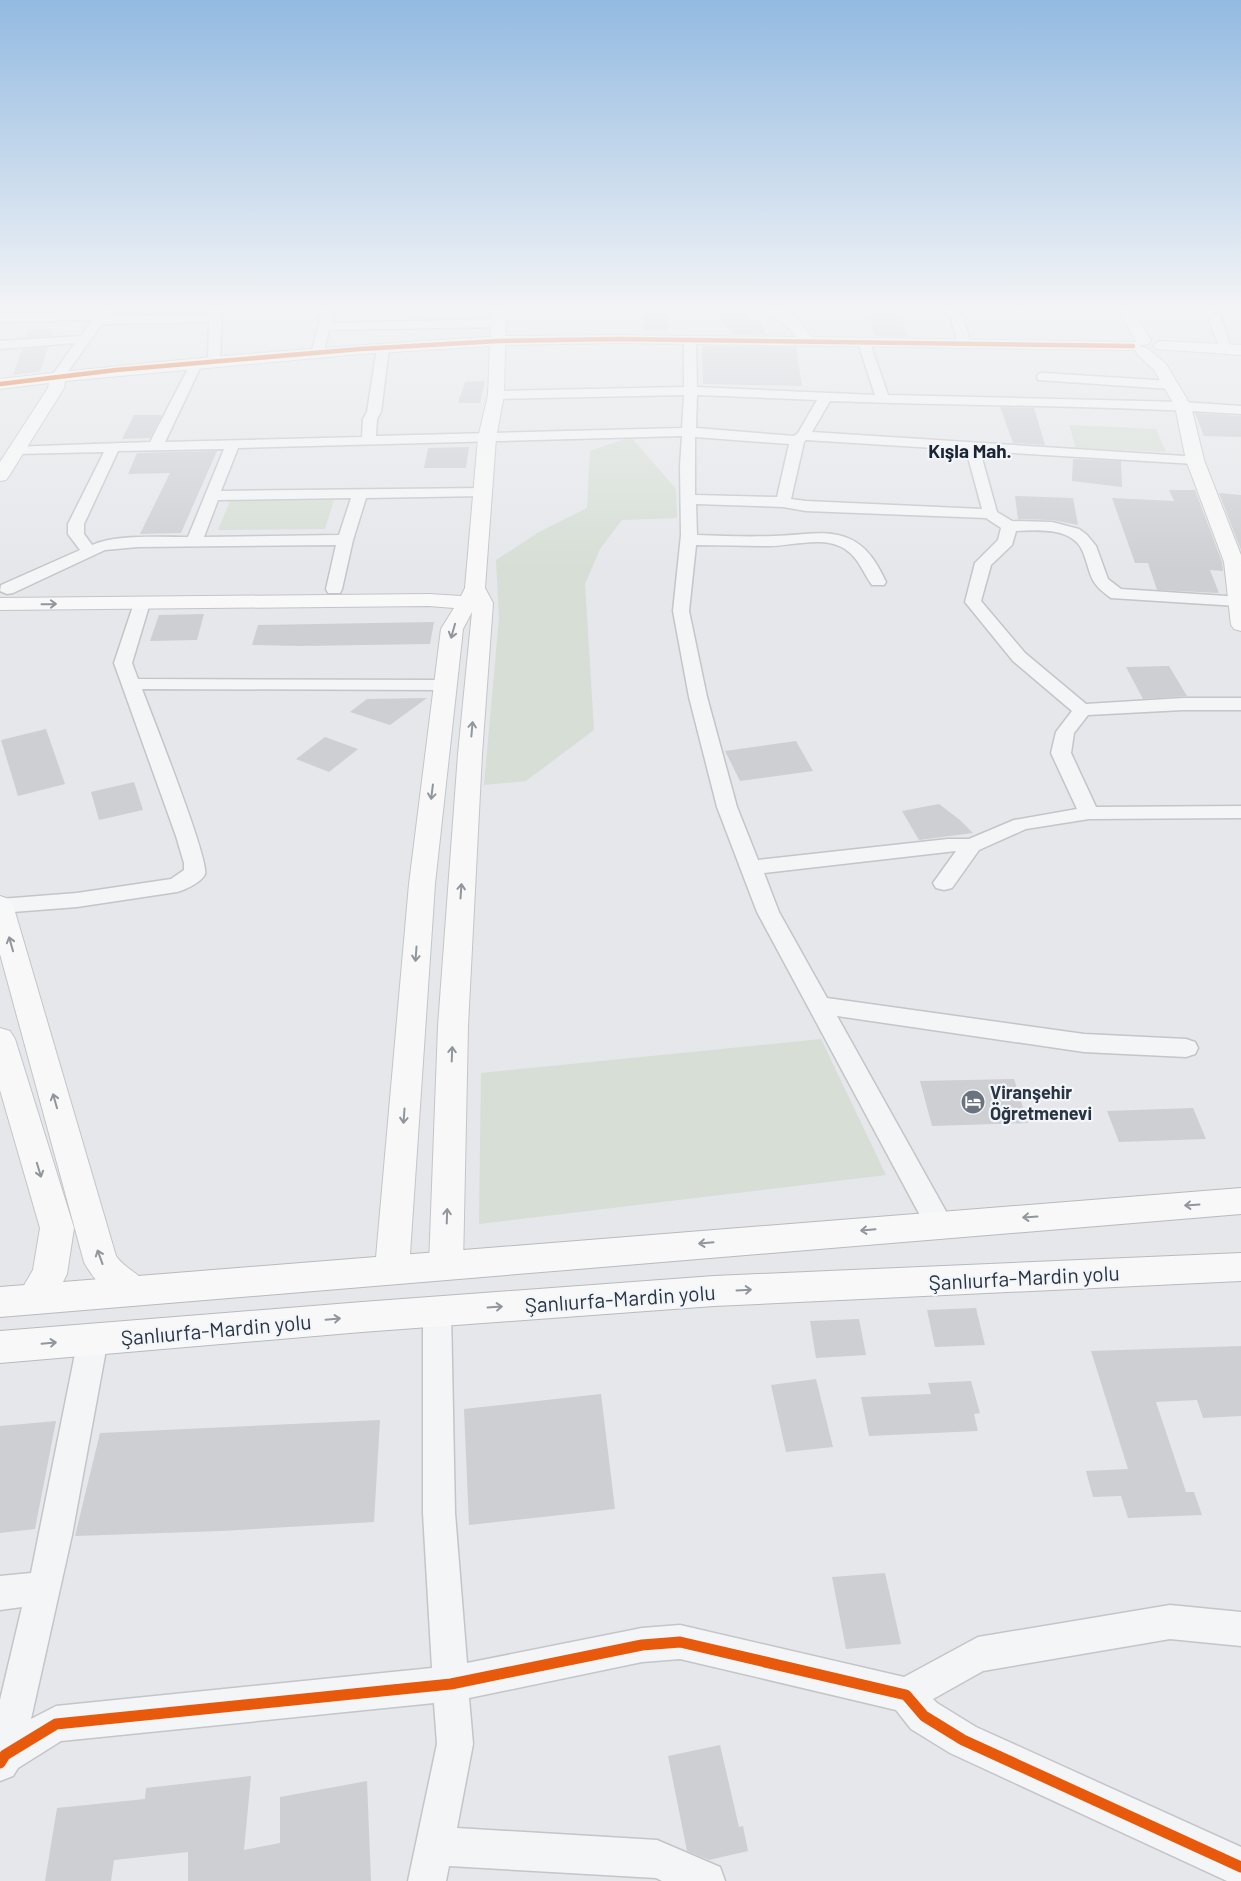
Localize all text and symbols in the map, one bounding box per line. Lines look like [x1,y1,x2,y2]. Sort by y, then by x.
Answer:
district label: Kışla Mah. [928,439,1012,462]
one-way arrow [40,599,56,608]
one-way arrow [448,623,457,639]
one-way arrow [468,722,477,738]
one-way arrow [427,784,437,800]
one-way arrow [457,884,466,900]
one-way arrow [6,937,15,953]
one-way arrow [412,945,421,961]
one-way arrow [447,1046,457,1062]
place label: Viranşehir Öğretmenevi [990,1081,1092,1124]
hotel icon: Viranşehir Öğretmenevi [960,1089,986,1115]
one-way arrow [50,1093,60,1109]
one-way arrow [399,1107,409,1123]
one-way arrow [35,1161,45,1177]
one-way arrow [1185,1200,1201,1209]
one-way arrow [442,1208,452,1224]
one-way arrow [1023,1213,1039,1222]
one-way arrow [861,1225,877,1235]
one-way arrow [699,1239,715,1248]
one-way arrow [95,1250,104,1265]
street label: Şanlıurfa-Mardin yolu [928,1260,1120,1294]
street label: Şanlıurfa-Mardin yolu [524,1279,716,1317]
one-way arrow [736,1285,752,1295]
one-way arrow [486,1303,502,1312]
street label: Şanlıurfa-Mardin yolu [120,1308,312,1350]
one-way arrow [324,1315,340,1324]
one-way arrow [40,1338,56,1348]

